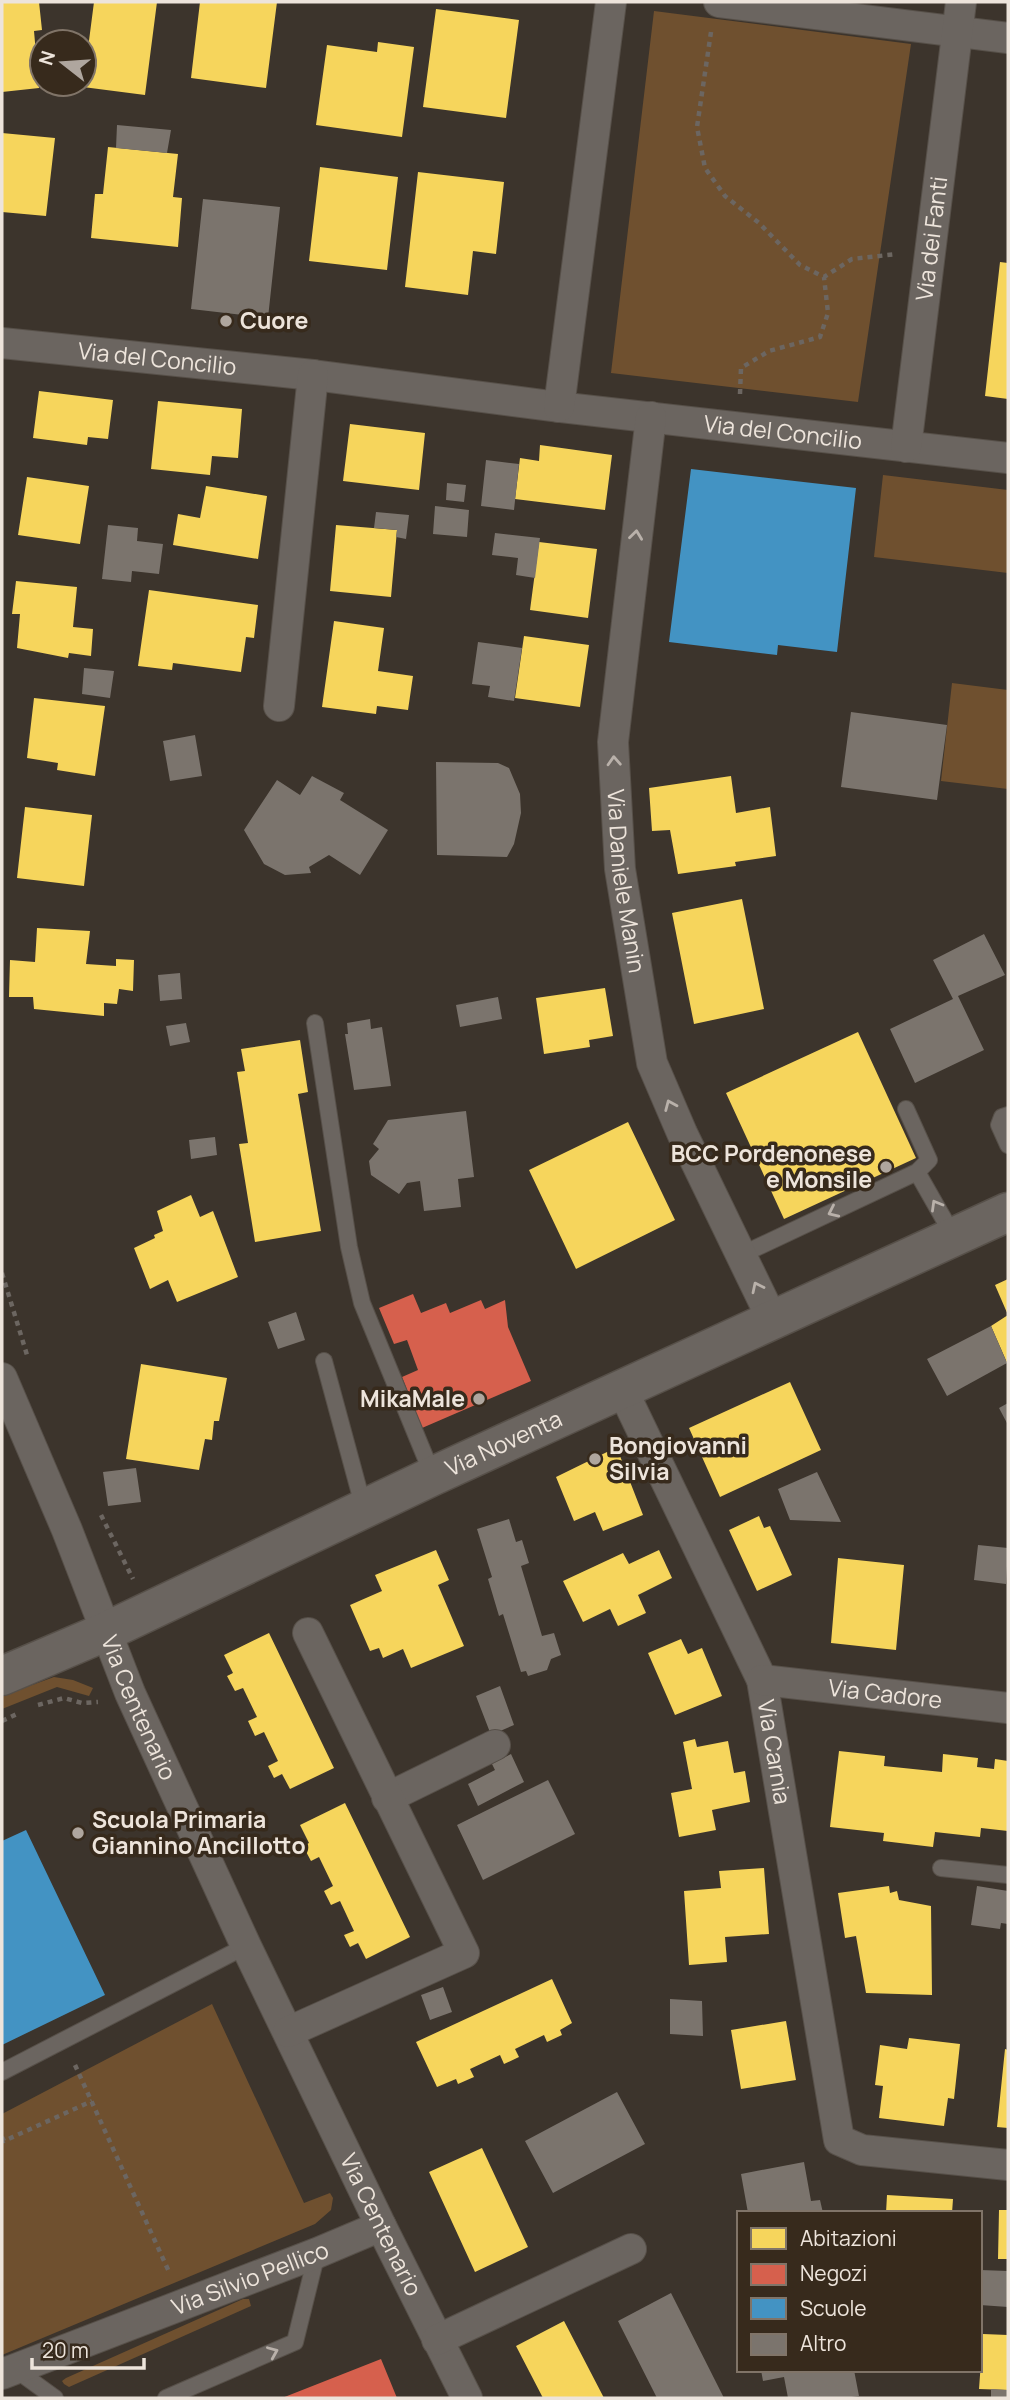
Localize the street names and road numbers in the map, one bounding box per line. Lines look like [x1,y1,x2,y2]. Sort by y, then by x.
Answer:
street label: Via dei Fanti [907,174,954,303]
street label: Via del Concilio [77,334,238,382]
street label: Via del Concilio [702,407,864,456]
street label: Via Daniele Manin [601,788,654,975]
street label: Via Noventa [440,1402,567,1483]
street label: Via Centenario [94,1630,185,1785]
street label: Via Cadore [827,1671,944,1715]
street label: Via Carnia [751,1697,800,1807]
street label: Via Centenario [333,2148,430,2301]
street label: Via Silvio Pellico [167,2233,333,2322]

